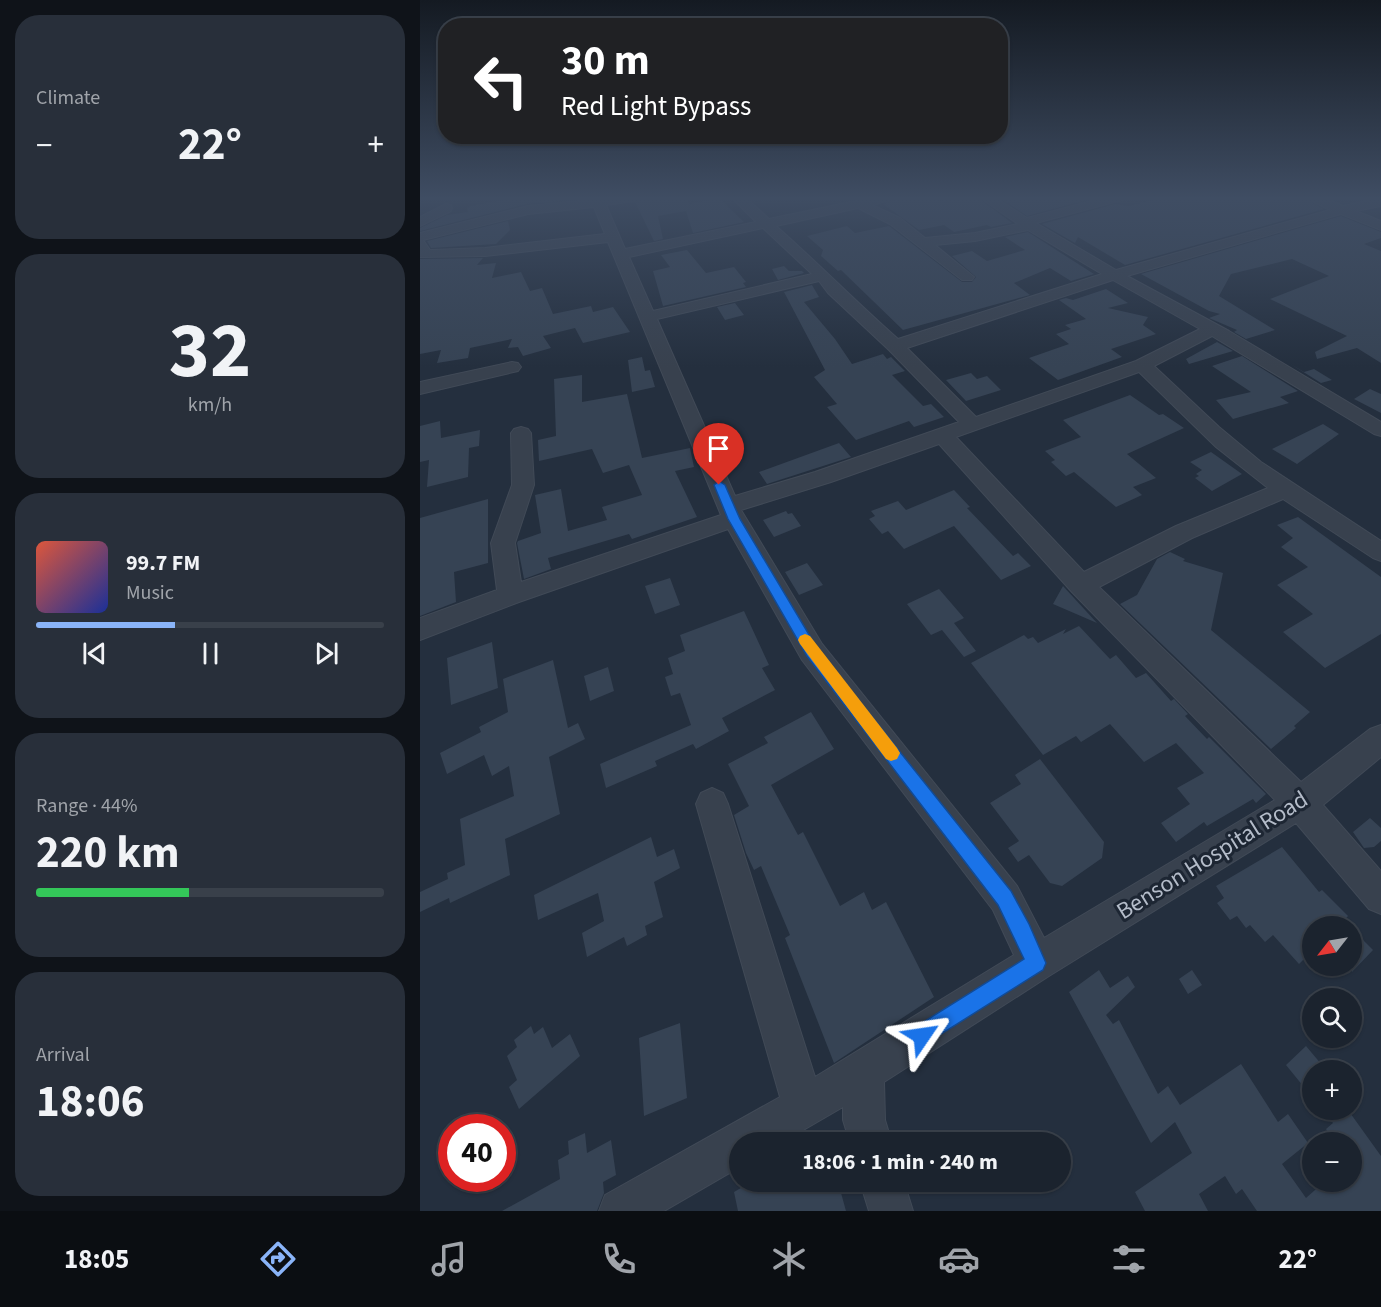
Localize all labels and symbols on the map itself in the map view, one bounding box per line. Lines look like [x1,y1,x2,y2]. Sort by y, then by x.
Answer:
pin [693,423,744,485]
street label: Benson Hospital Road [1110,782,1315,929]
north arrow [1302,916,1362,976]
position arrow [890,1004,954,1068]
speed limit sign: 40 [438,1114,516,1192]

